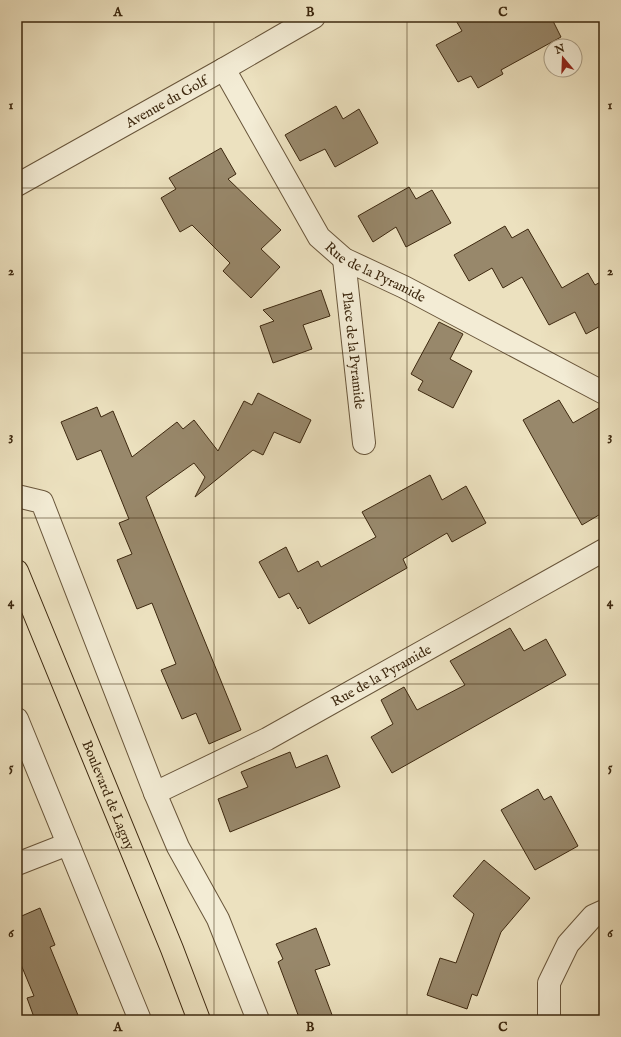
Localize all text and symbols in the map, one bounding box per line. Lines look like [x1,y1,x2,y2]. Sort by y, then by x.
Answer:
text: A [113,4,124,21]
text: B [306,4,315,21]
text: C [498,4,508,21]
north arrow [543,38,583,78]
text: N [552,41,567,58]
street label: Avenue du Golf [122,71,213,133]
text: 1 [9,97,14,114]
text: 1 [608,97,613,114]
street label: Rue de la Pyramide [321,238,429,307]
text: 2 [8,263,14,280]
text: 2 [607,263,613,280]
street label: Place de la Pyramide [338,291,368,411]
text: 3 [9,428,14,445]
text: 3 [608,428,613,445]
text: 4 [8,594,15,611]
text: 4 [607,594,614,611]
street label: Rue de la Pyramide [328,640,435,711]
street label: Boulevard de Lagny [77,738,138,853]
text: 5 [9,759,14,776]
text: 5 [608,759,613,776]
text: 6 [8,925,14,942]
text: 6 [607,925,613,942]
text: A [113,1019,124,1036]
text: B [306,1019,315,1036]
text: C [498,1019,508,1036]

